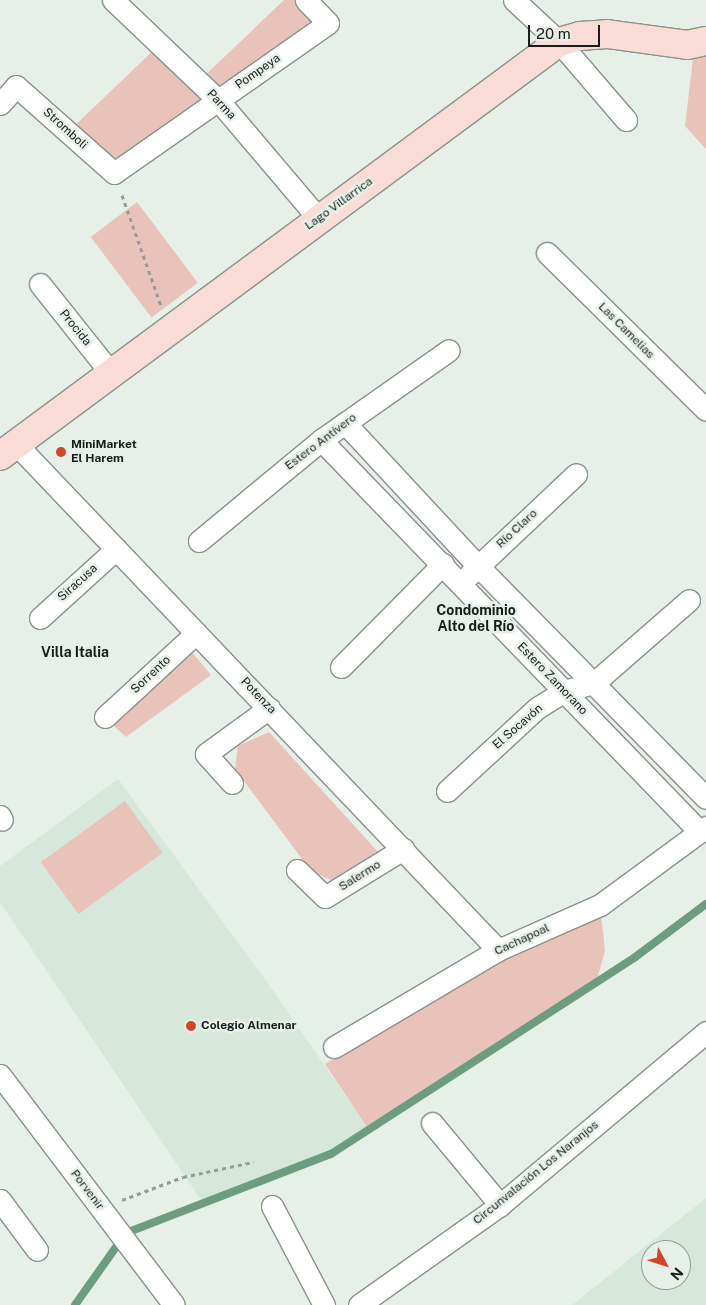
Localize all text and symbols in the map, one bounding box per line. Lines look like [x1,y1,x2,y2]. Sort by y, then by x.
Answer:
scale bar [531,15,604,47]
text: 20 m [536,25,571,42]
street label: Pompeya [233,51,283,93]
street label: Parma [204,87,238,123]
street label: Stromboli [40,105,90,153]
street label: Lago Villarrica [302,174,376,234]
street label: Las Camelias [595,300,657,362]
street label: Procida [56,307,94,349]
street label: Estero Antívero [282,410,360,474]
place label: MiniMarket El Harem [71,438,137,466]
marker: MiniMarket El Harem [55,446,67,458]
street label: Río Claro [494,507,540,551]
street label: Siracusa [55,561,101,605]
district label: Condominio Alto del Río [436,602,516,634]
street label: Estero Zamorano [514,640,590,718]
district label: Villa Italia [41,644,109,660]
street label: Sorrento [128,653,174,697]
street label: Potenza [237,675,279,717]
street label: El Socavón [490,701,546,753]
street label: Salermo [336,858,384,894]
street label: Cachapoal [492,921,552,959]
place label: Colegio Almenar [201,1019,296,1033]
marker: Colegio Almenar [185,1020,197,1032]
street label: Circunvalación Los Naranjos [470,1118,602,1228]
street label: Porvenir [67,1167,107,1213]
north arrow [641,1240,691,1290]
text: N [667,1265,686,1283]

